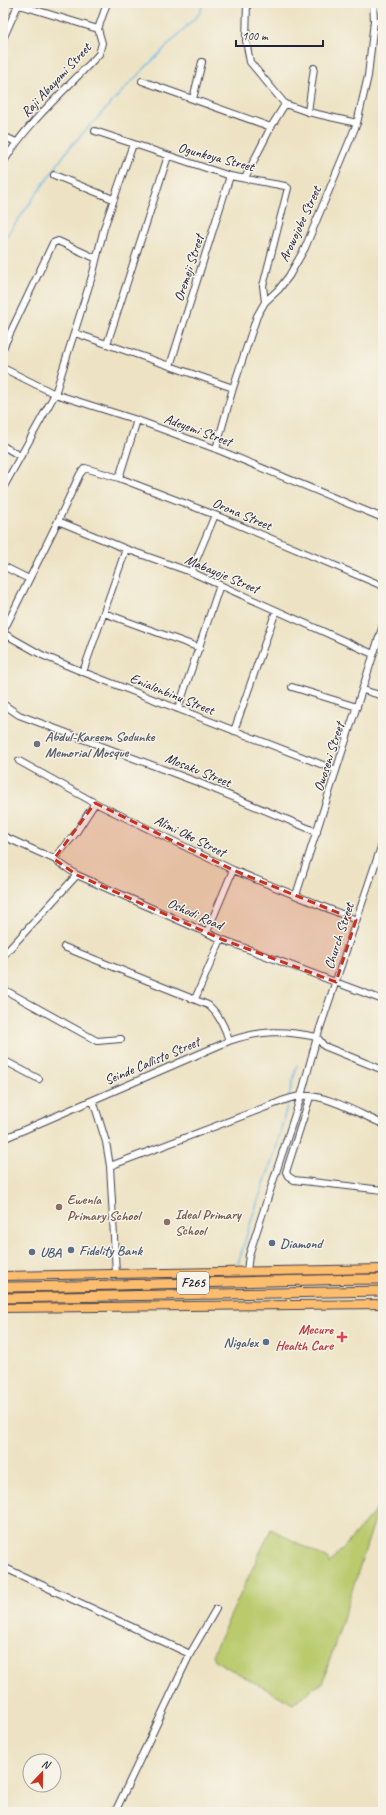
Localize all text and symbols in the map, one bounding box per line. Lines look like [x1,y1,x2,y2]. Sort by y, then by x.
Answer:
scale bar [236,22,323,48]
text: 100 m [242,28,269,44]
street label: Raji Abayomi Street [17,38,96,121]
street label: Ogunkoya Street [176,139,257,176]
street label: Arowojobe Street [275,182,325,264]
street label: Oremeji Street [170,230,208,303]
street label: Adeyemi Street [162,410,236,451]
street label: Orona Street [210,494,275,535]
street label: Mabayoje Street [182,551,264,598]
street label: Enialonbinu Street [127,669,218,719]
street label: Owoseni Street [310,718,349,794]
place label: Abdul-Kareem Sodunke Memorial Mosque [45,728,156,761]
marker: Abdul-Kareem Sodunke Memorial Mosque [32,739,42,749]
street label: Mosaku Street [163,749,235,791]
street label: Alimi Oke Street [152,811,230,862]
street label: Oshodi Road [165,894,228,935]
street label: Church Street [320,899,358,971]
street label: Seinde Callisto Street [102,1032,204,1089]
place label: Ewenla Primary School [67,1191,144,1224]
marker: Ewenla Primary School [54,1202,64,1212]
place label: Ideal Primary School [175,1206,243,1239]
marker: Ideal Primary School [162,1217,172,1227]
place label: Diamond [280,1235,324,1252]
marker: Diamond [267,1238,277,1248]
place label: Fidelity Bank [79,1242,144,1259]
place label: UBA [40,1244,62,1261]
marker: Fidelity Bank [66,1245,76,1255]
marker: UBA [27,1247,37,1257]
road number: F265 [177,1272,209,1294]
place label: Mecure Health Care [275,1321,334,1354]
marker: Mecure Health Care [336,1331,348,1343]
place label: Nigalex [224,1334,259,1351]
marker: Nigalex [261,1337,271,1347]
north arrow [22,1753,62,1793]
text: N [40,1756,54,1772]

